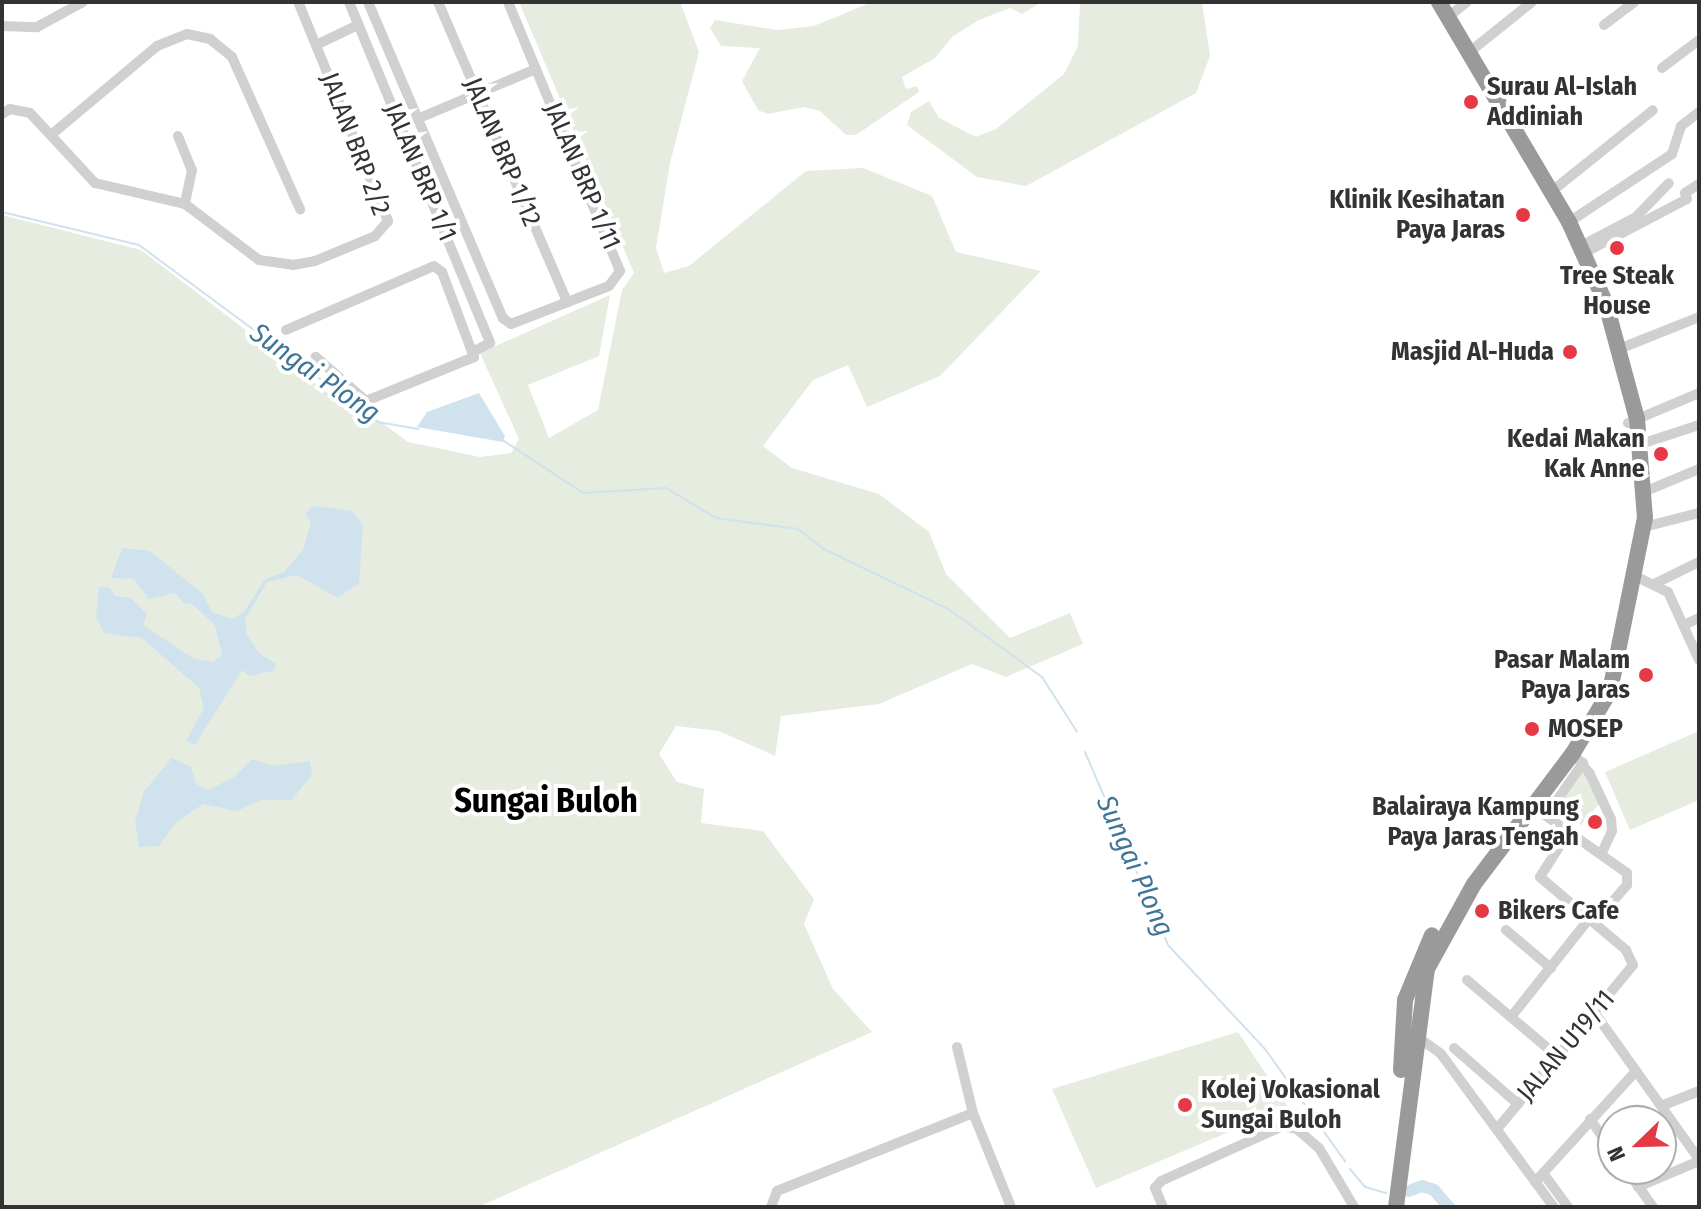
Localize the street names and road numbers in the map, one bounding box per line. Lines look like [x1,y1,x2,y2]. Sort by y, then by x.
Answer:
street label: JALAN BRP 2/2 [314,68,396,220]
street label: JALAN BRP 1/12 [457,73,547,231]
street label: JALAN BRP 1/1 [377,98,463,246]
street label: JALAN BRP 1/11 [537,98,627,254]
street label: JALAN U19/11 [1511,984,1621,1108]

